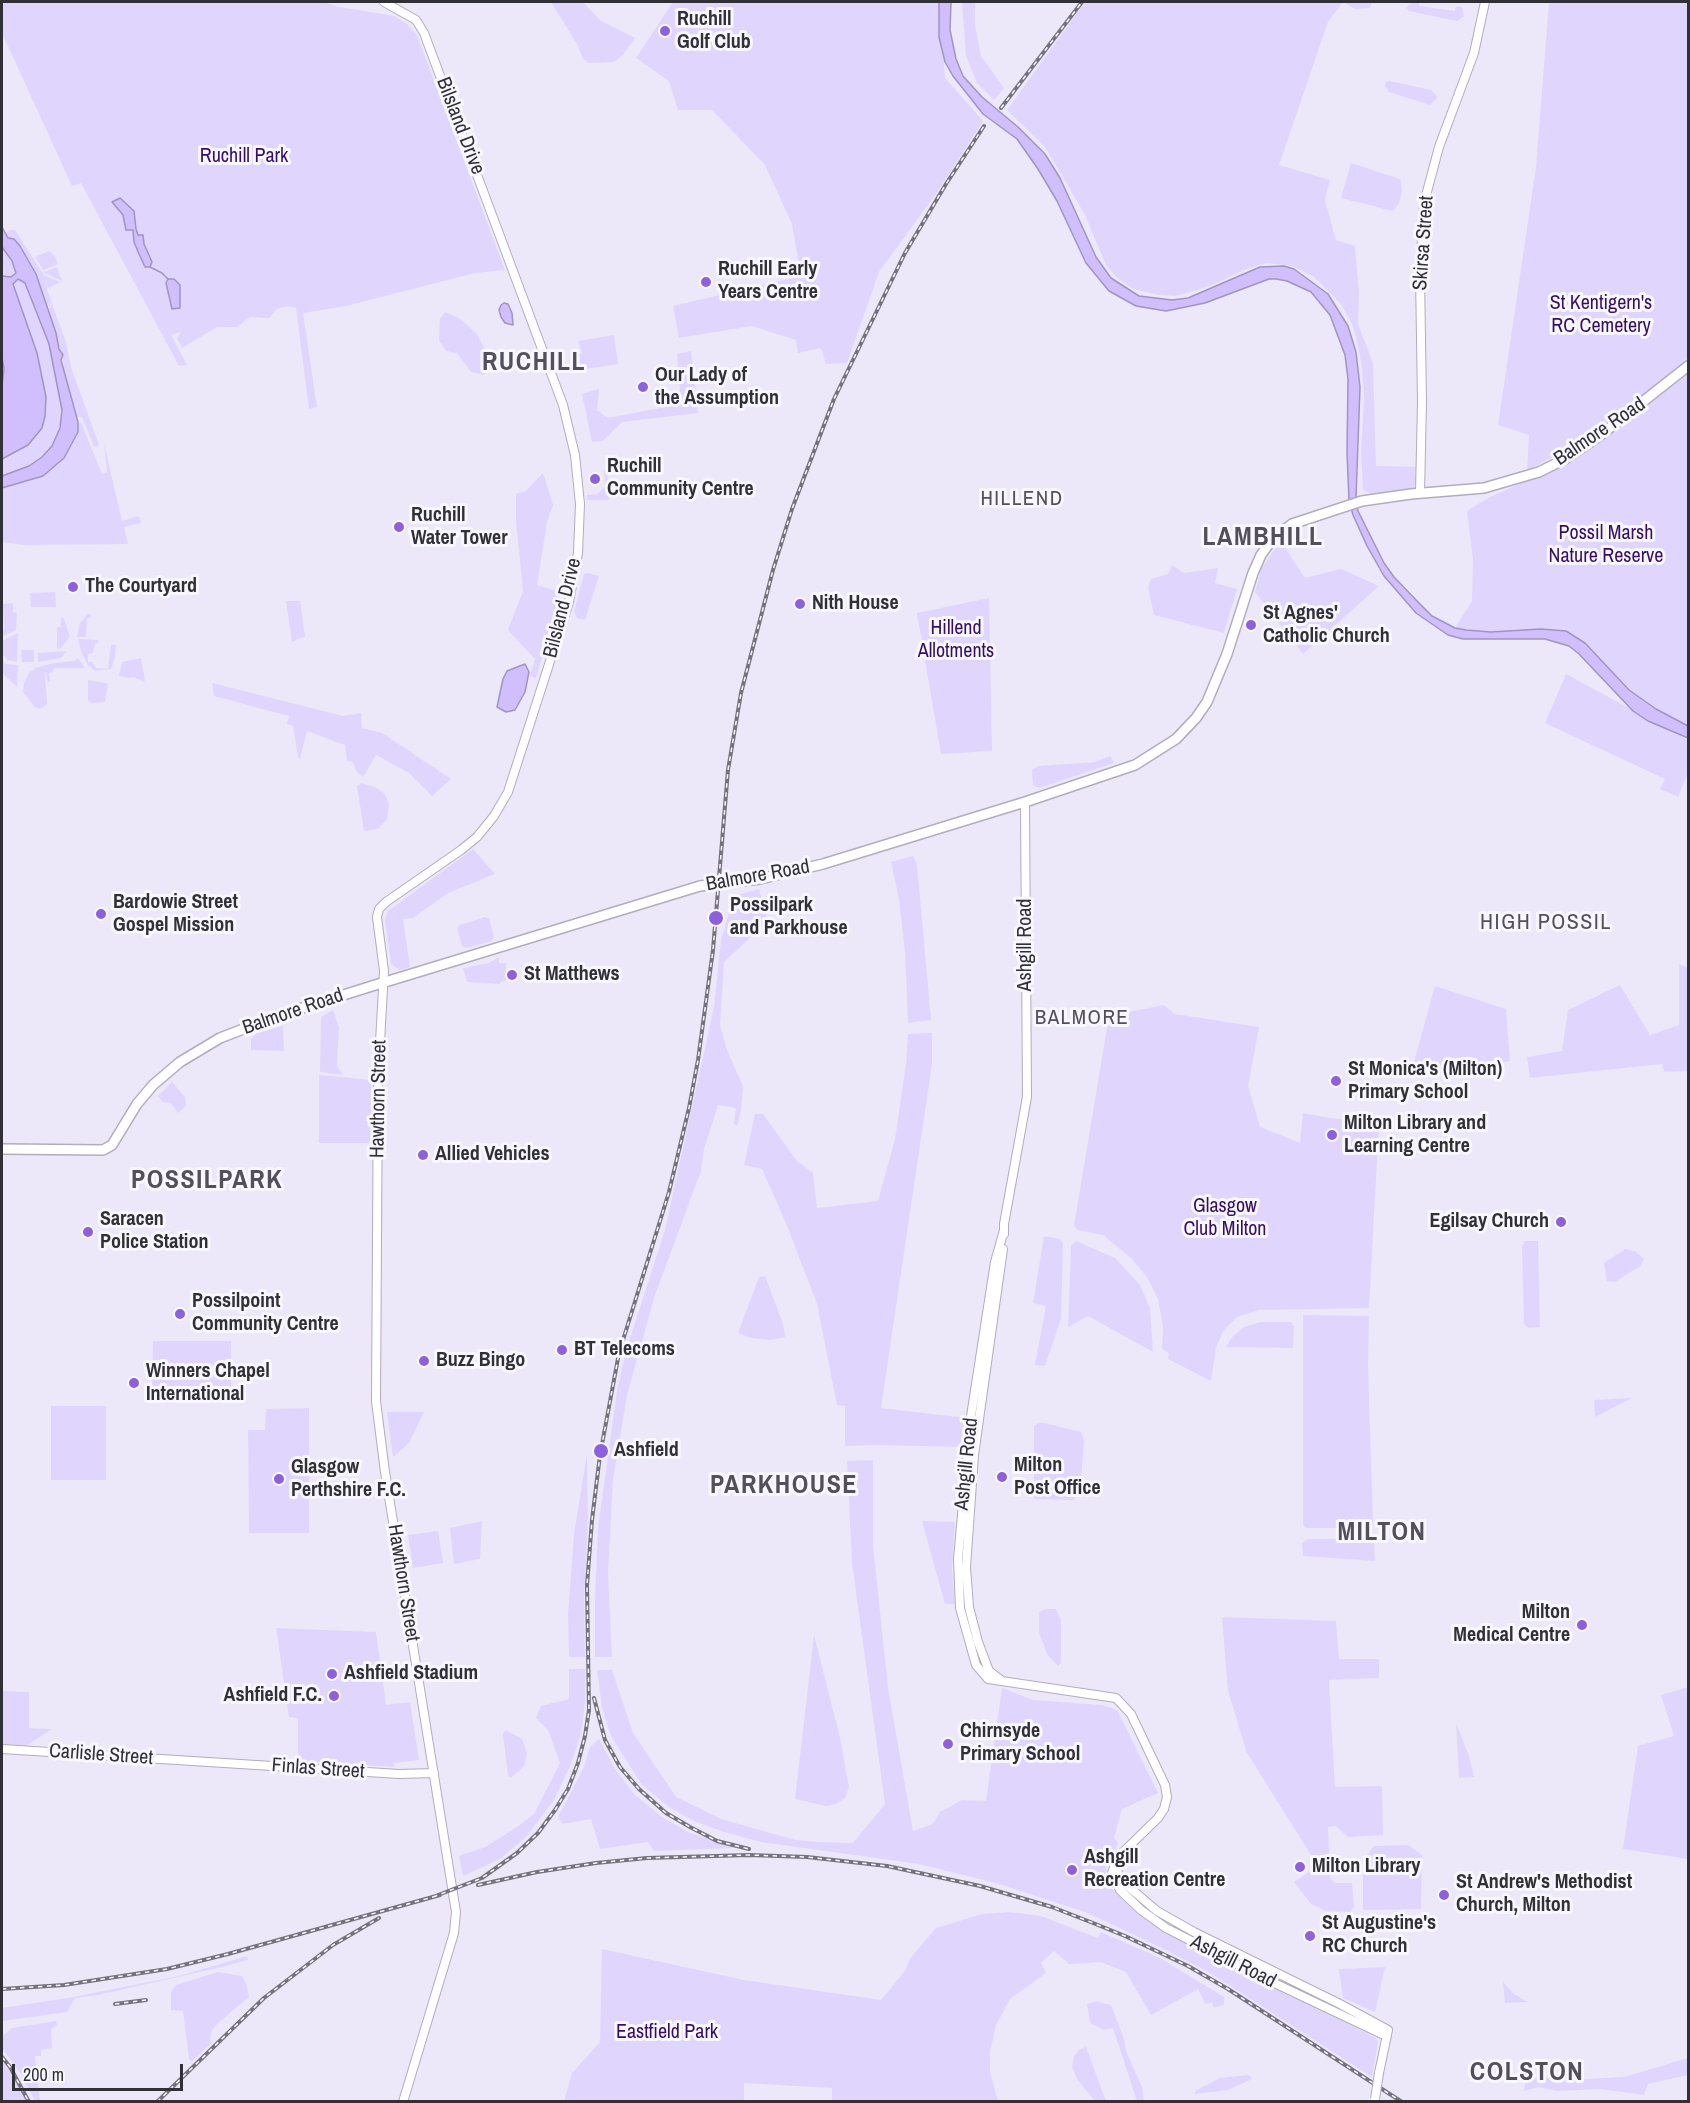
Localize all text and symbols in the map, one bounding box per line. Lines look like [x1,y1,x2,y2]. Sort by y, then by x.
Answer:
place label: Ruchill Golf Club [677,8,751,55]
marker: Ruchill Golf Club [658,24,672,38]
street label: Bilsland Drive [431,74,489,178]
park label: Ruchill Park [200,145,288,169]
street label: Skirsa Street [1409,195,1439,291]
place label: Ruchill Early Years Centre [718,258,818,305]
marker: Ruchill Early Years Centre [699,275,713,289]
park label: St Kentigern's RC Cemetery [1550,292,1652,339]
district label: RUCHILL [482,347,586,379]
place label: Our Lady of the Assumption [655,364,779,411]
marker: Our Lady of the Assumption [636,380,650,394]
street label: Balmore Road [1550,393,1650,471]
place label: Ruchill Community Centre [607,455,754,502]
marker: Ruchill Community Centre [588,472,602,486]
district label: HILLEND [980,486,1064,512]
place label: Ruchill Water Tower [411,504,508,551]
marker: Ruchill Water Tower [392,520,406,534]
district label: LAMBHILL [1203,522,1323,554]
park label: Possil Marsh Nature Reserve [1549,522,1663,569]
street label: Bilsland Drive [539,556,587,660]
place label: The Courtyard [85,575,197,599]
marker: The Courtyard [66,580,80,594]
place label: Nith House [812,592,899,616]
marker: Nith House [793,597,807,611]
place label: St Agnes' Catholic Church [1263,602,1390,649]
park label: Hillend Allotments [918,617,994,664]
marker: St Agnes' Catholic Church [1244,618,1258,632]
street label: Balmore Road [704,855,812,897]
place label: Bardowie Street Gospel Mission [113,891,238,938]
place label: Possilpark and Parkhouse [730,894,848,941]
street label: Ashgill Road [1014,899,1038,991]
marker: Bardowie Street Gospel Mission [94,907,108,921]
marker: Possilpark and Parkhouse [707,909,725,927]
district label: HIGH POSSIL [1480,910,1612,936]
place label: St Matthews [524,963,620,987]
marker: St Matthews [505,968,519,982]
street label: Balmore Road [240,984,346,1040]
district label: BALMORE [1035,1005,1129,1031]
street label: Hawthorn Street [366,1040,392,1158]
place label: St Monica's (Milton) Primary School [1348,1058,1502,1105]
marker: St Monica's (Milton) Primary School [1329,1074,1343,1088]
place label: Milton Library and Learning Centre [1344,1112,1486,1159]
marker: Milton Library and Learning Centre [1325,1128,1339,1142]
place label: Allied Vehicles [435,1143,550,1167]
marker: Allied Vehicles [416,1148,430,1162]
district label: POSSILPARK [131,1165,283,1197]
park label: Glasgow Club Milton [1184,1195,1266,1242]
place label: Saracen Police Station [100,1208,208,1255]
place label: Egilsay Church [1430,1210,1549,1234]
marker: Egilsay Church [1554,1215,1568,1229]
marker: Saracen Police Station [81,1225,95,1239]
place label: Possilpoint Community Centre [192,1290,339,1337]
marker: Possilpoint Community Centre [173,1307,187,1321]
place label: BT Telecoms [574,1338,675,1362]
marker: BT Telecoms [555,1343,569,1357]
place label: Buzz Bingo [436,1349,525,1373]
marker: Buzz Bingo [417,1354,431,1368]
place label: Winners Chapel International [146,1360,270,1407]
marker: Winners Chapel International [127,1376,141,1390]
street label: Ashgill Road [950,1417,984,1511]
place label: Ashfield [614,1439,679,1463]
marker: Ashfield [592,1442,610,1460]
place label: Milton Post Office [1014,1454,1101,1501]
place label: Glasgow Perthshire F.C. [291,1456,406,1503]
district label: PARKHOUSE [710,1470,858,1502]
marker: Milton Post Office [995,1470,1009,1484]
marker: Glasgow Perthshire F.C. [272,1472,286,1486]
district label: MILTON [1338,1517,1426,1549]
street label: Hawthorn Street [382,1523,424,1643]
place label: Milton Medical Centre [1453,1601,1570,1648]
marker: Milton Medical Centre [1575,1618,1589,1632]
place label: Ashfield Stadium [344,1662,478,1686]
marker: Ashfield Stadium [325,1667,339,1681]
place label: Ashfield F.C. [224,1684,322,1708]
marker: Ashfield F.C. [327,1689,341,1703]
place label: Chirnsyde Primary School [960,1720,1080,1767]
marker: Chirnsyde Primary School [941,1737,955,1751]
street label: Carlisle Street [48,1739,154,1771]
street label: Finlas Street [271,1754,365,1784]
place label: Ashgill Recreation Centre [1084,1846,1225,1893]
place label: Milton Library [1312,1855,1420,1879]
marker: Milton Library [1293,1860,1307,1874]
marker: Ashgill Recreation Centre [1065,1863,1079,1877]
place label: St Andrew's Methodist Church, Milton [1456,1871,1632,1918]
marker: St Andrew's Methodist Church, Milton [1437,1888,1451,1902]
place label: St Augustine's RC Church [1322,1912,1436,1959]
marker: St Augustine's RC Church [1303,1929,1317,1943]
street label: Ashgill Road [1186,1930,1280,1994]
park label: Eastfield Park [616,2021,718,2045]
scale bar [15,2052,186,2090]
district label: COLSTON [1470,2057,1584,2089]
text: 200 m [23,2062,64,2087]

